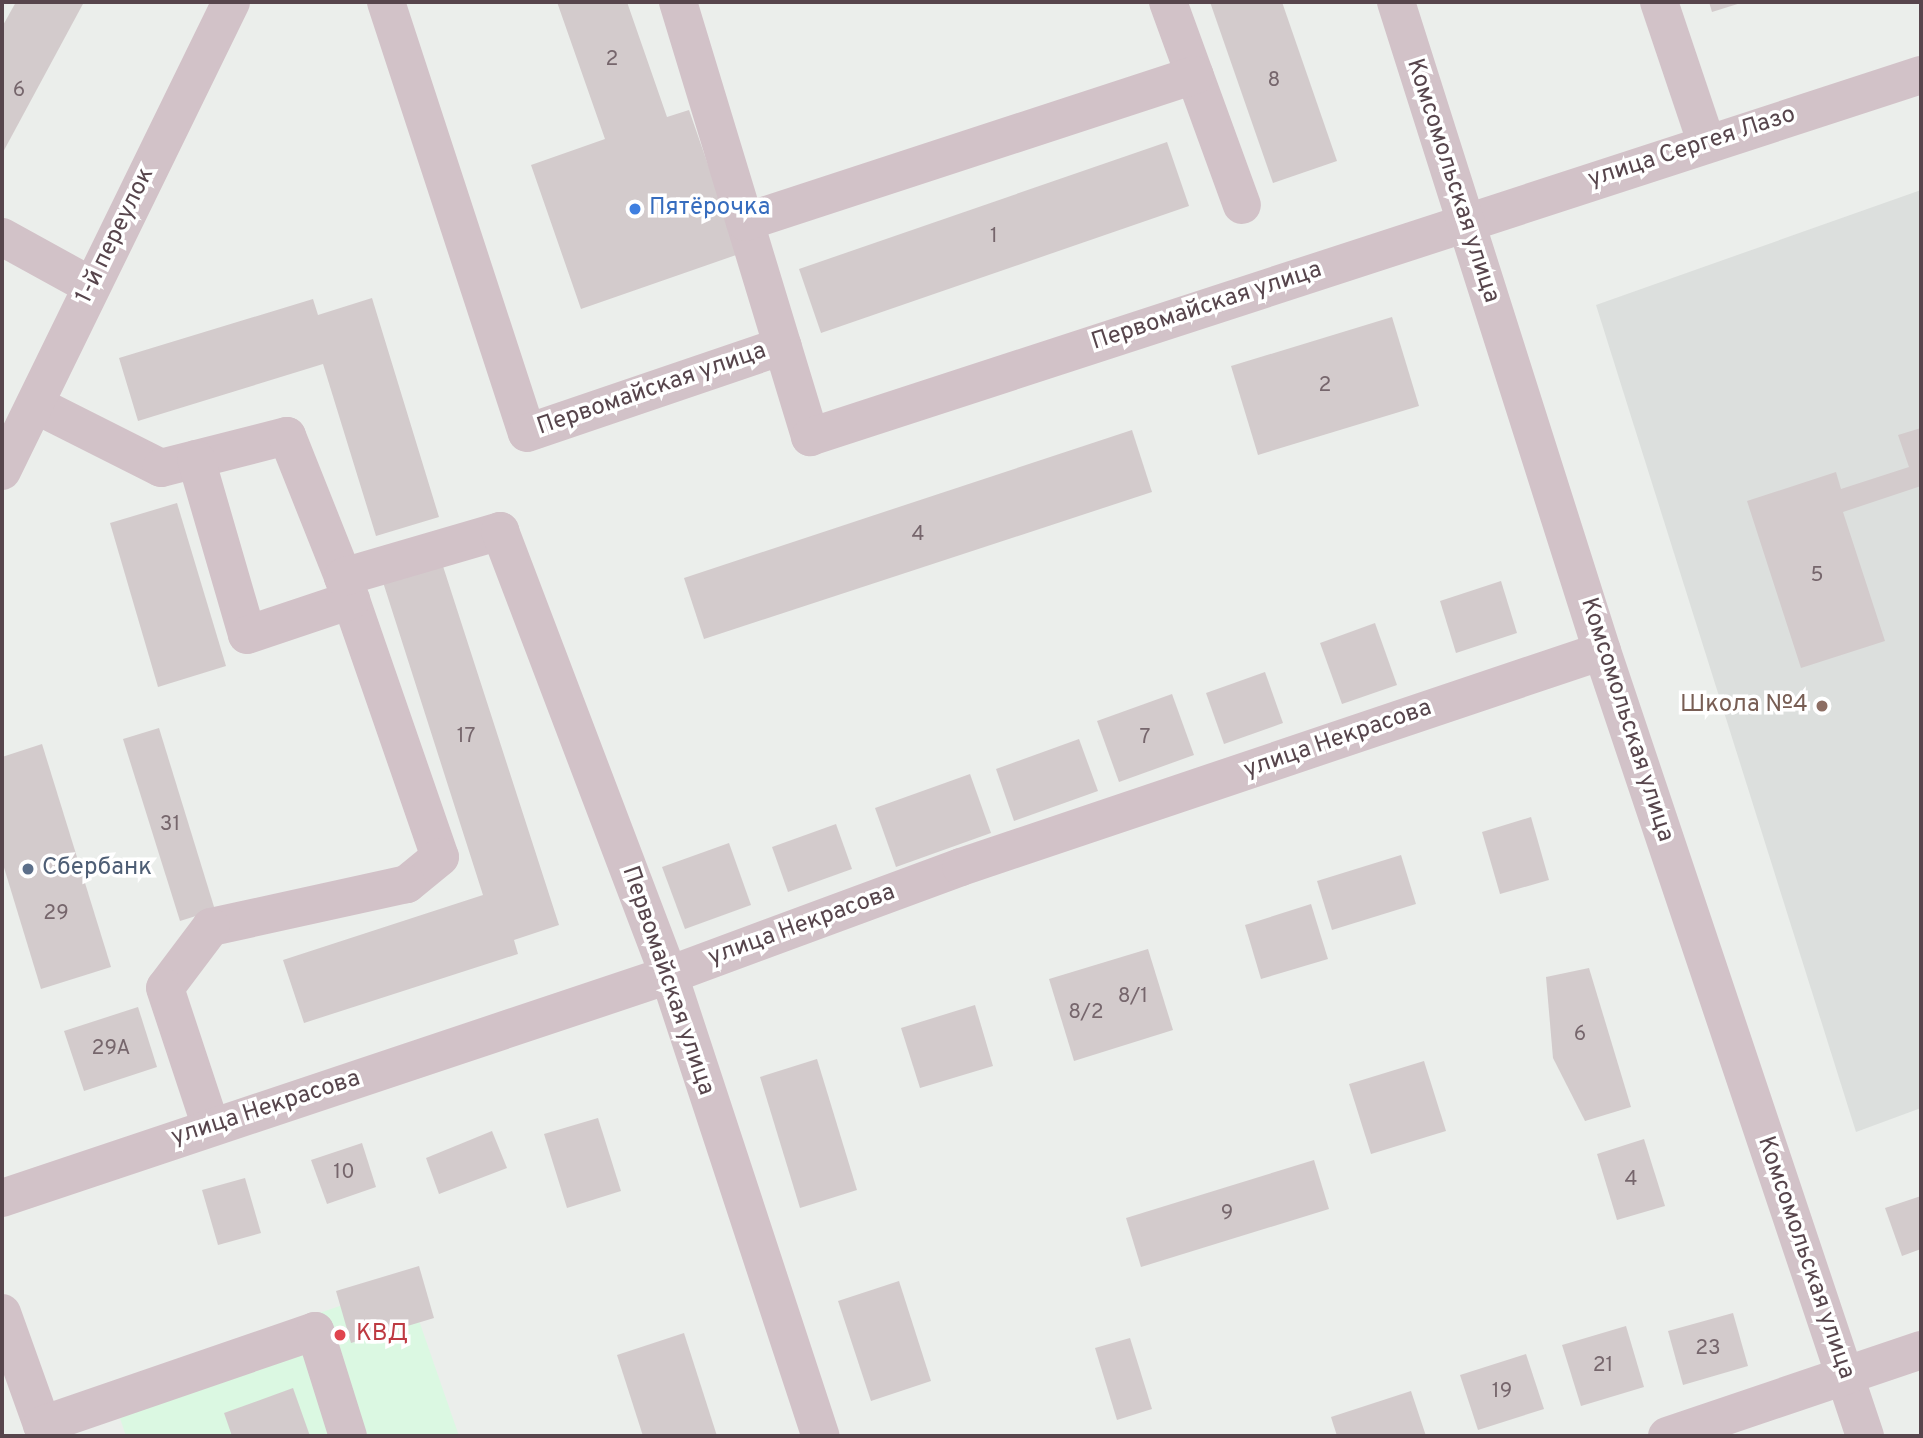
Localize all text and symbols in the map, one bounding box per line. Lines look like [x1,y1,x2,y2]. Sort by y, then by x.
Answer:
house number: 2 [606,47,618,73]
street label: Комсомольская улица [1399,56,1505,306]
house number: 8 [1268,68,1280,94]
house number: 6 [13,78,25,104]
street label: улица Сергея Лазо [1585,101,1799,195]
street label: 1-й переулок [71,163,161,309]
place label: Пятёрочка [649,195,770,223]
marker: Пятёрочка [627,201,643,217]
house number: 1 [990,224,998,250]
street label: Первомайская улица [1088,256,1326,358]
street label: Первомайская улица [534,337,770,443]
house number: 2 [1319,373,1331,399]
house number: 4 [911,522,925,548]
house number: 5 [1810,563,1824,589]
street label: Комсомольская улица [1573,595,1679,845]
place label: Школа №4 [1680,692,1808,720]
street label: улица Некрасова [1240,694,1436,786]
marker: Школа №4 [1814,698,1830,714]
house number: 17 [457,724,475,750]
house number: 7 [1140,725,1150,751]
house number: 31 [160,812,180,838]
place label: Сбербанк [42,855,152,883]
marker: Сбербанк [20,861,36,877]
street label: Первомайская улица [614,863,720,1099]
street label: улица Некрасова [705,879,899,973]
house number: 29 [43,901,69,927]
house number: 8/1 [1118,984,1148,1010]
house number: 8/2 [1068,1000,1104,1026]
house number: 6 [1574,1022,1586,1048]
house number: 29А [92,1036,130,1062]
street label: улица Некрасова [168,1065,364,1153]
street label: Комсомольская улица [1750,1133,1860,1383]
house number: 10 [333,1160,355,1186]
house number: 4 [1624,1167,1638,1193]
house number: 9 [1221,1201,1233,1227]
place label: КВД [356,1321,408,1349]
marker: КВД [330,1325,350,1345]
house number: 23 [1695,1336,1721,1362]
house number: 21 [1593,1353,1613,1379]
house number: 19 [1492,1379,1512,1405]

